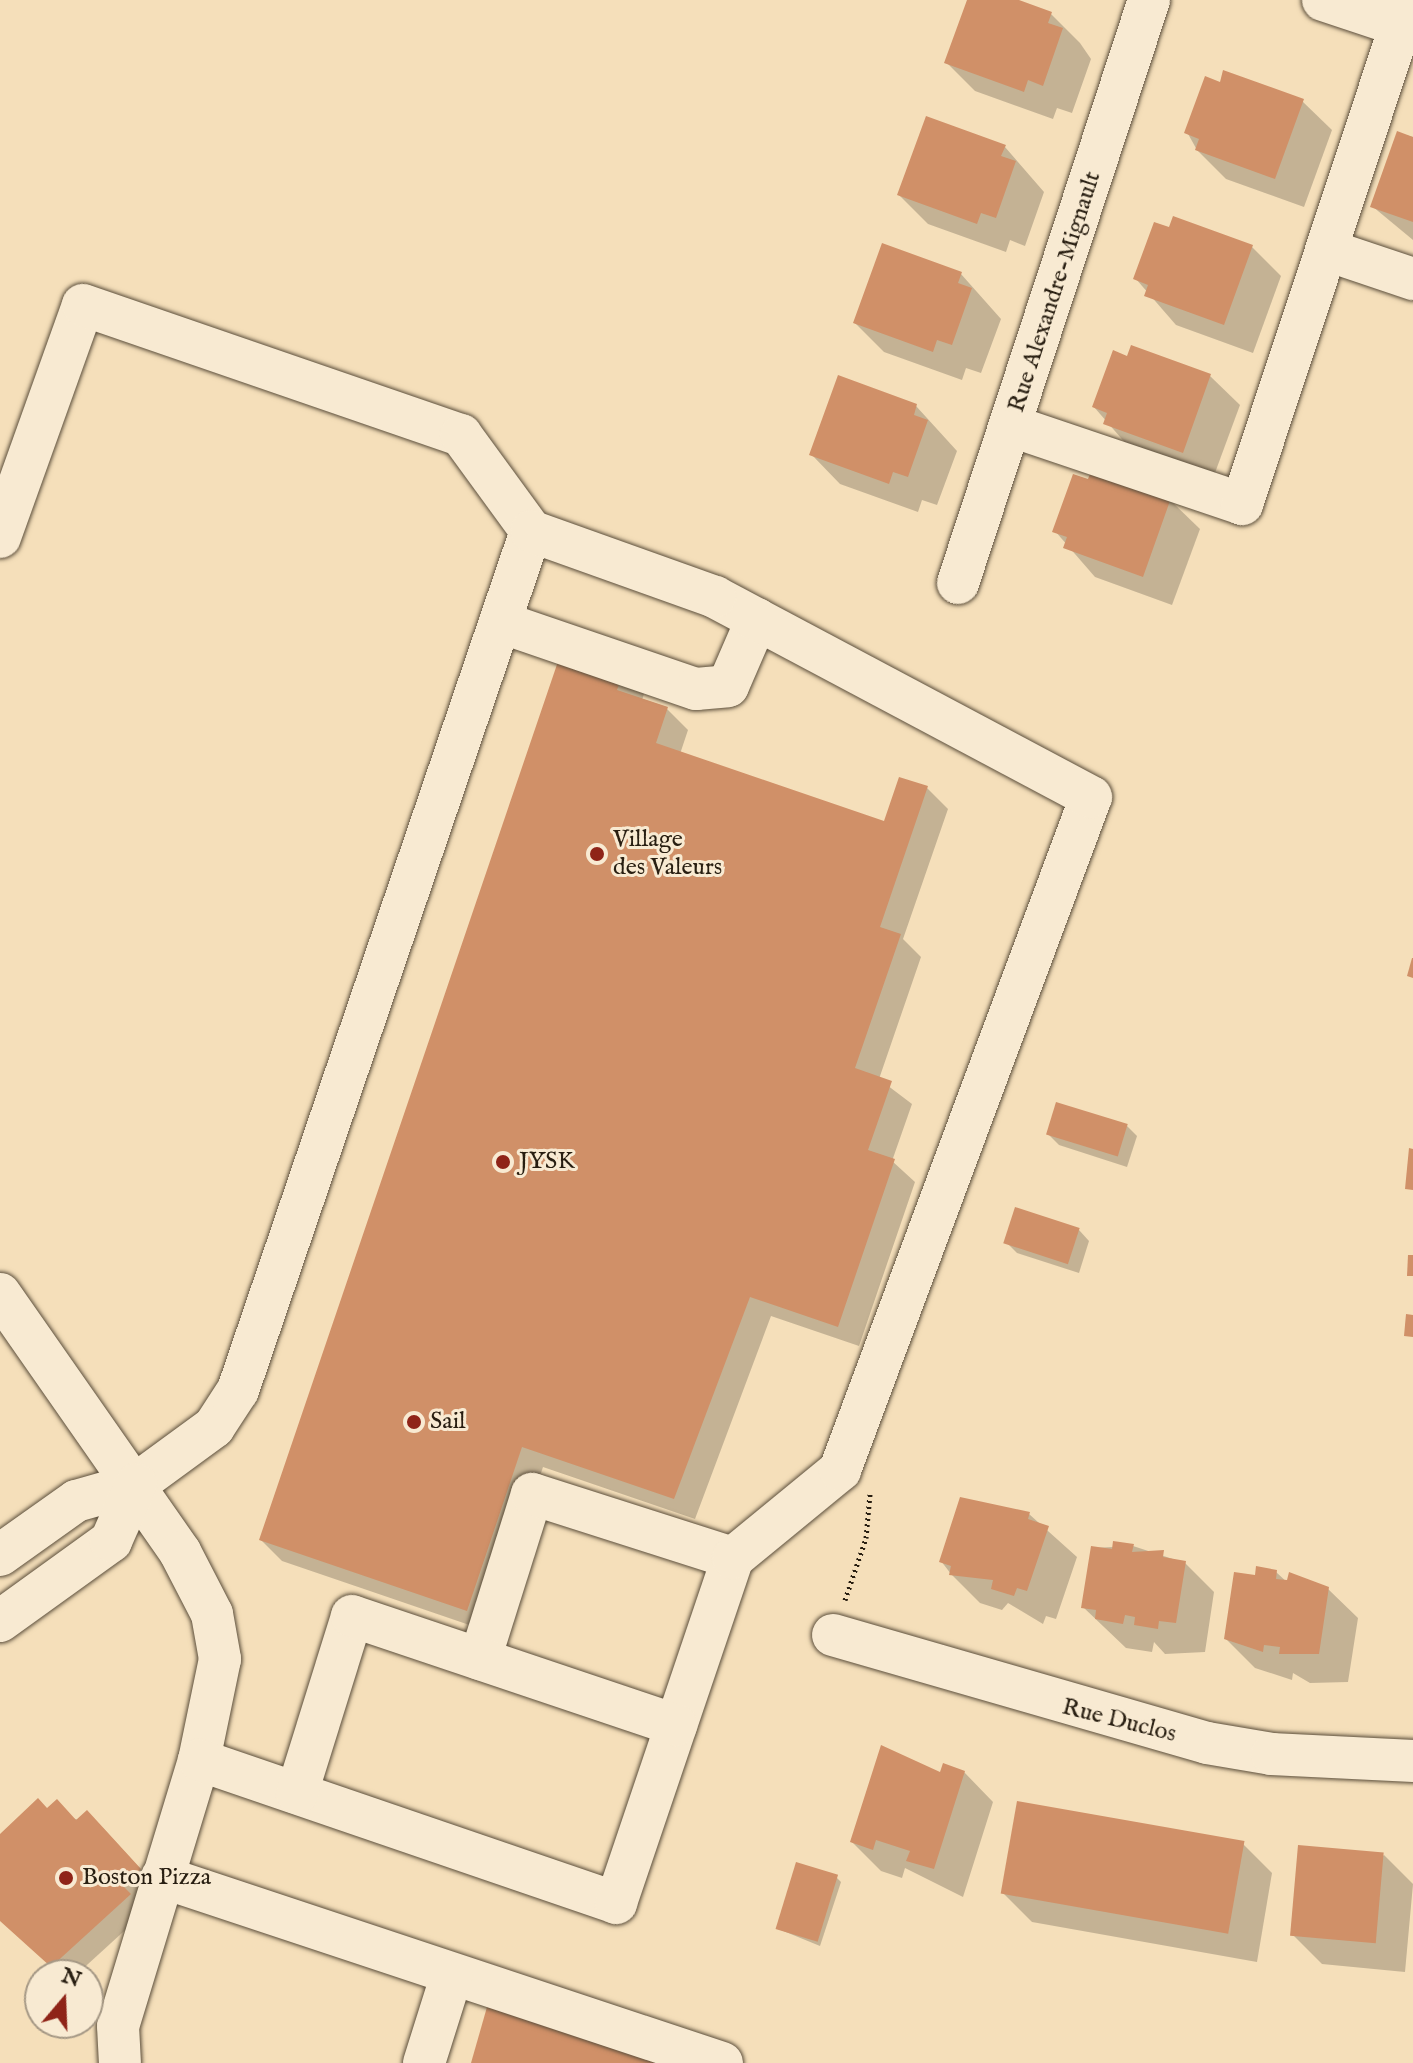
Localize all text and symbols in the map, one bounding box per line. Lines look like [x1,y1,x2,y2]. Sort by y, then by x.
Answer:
street label: Rue Alexandre-Mignault [1002,168,1108,416]
place label: Village des Valeurs [613,826,722,882]
marker: Village des Valeurs [588,845,606,863]
place label: JYSK [519,1148,575,1176]
marker: JYSK [494,1153,512,1171]
place label: Sail [430,1408,466,1436]
marker: Sail [405,1413,423,1431]
street label: Rue Duclos [1059,1693,1179,1749]
place label: Boston Pizza [82,1864,211,1892]
marker: Boston Pizza [57,1869,75,1887]
north arrow [24,1959,104,2039]
text: N [58,1962,85,1995]

